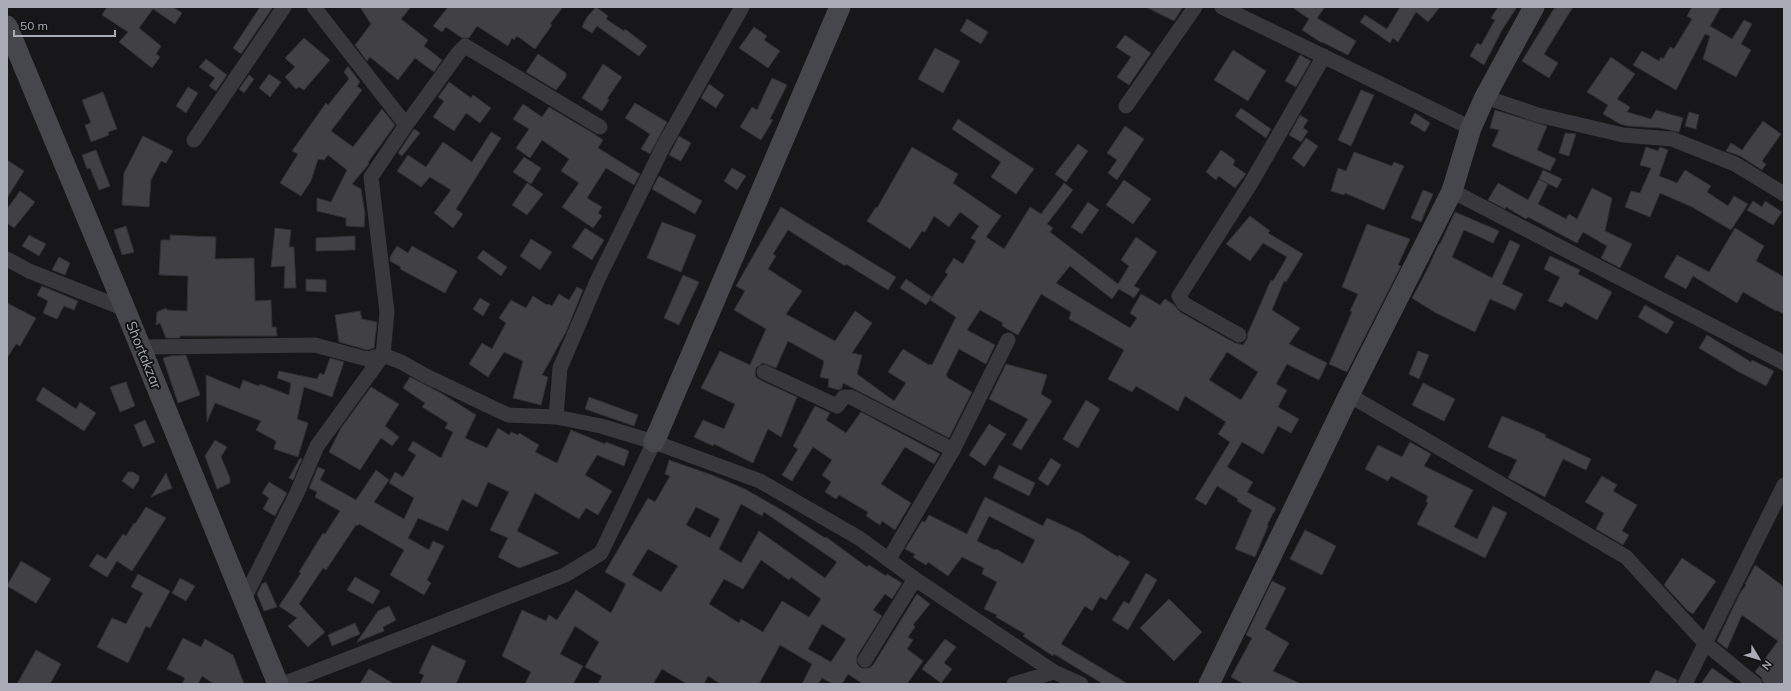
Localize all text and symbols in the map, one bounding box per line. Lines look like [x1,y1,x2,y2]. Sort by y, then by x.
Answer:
scale bar [14,12,115,38]
text: 50 m [20,18,48,33]
street label: Shortakzar [122,318,166,392]
north arrow [1739,639,1779,679]
text: N [1759,658,1775,673]

